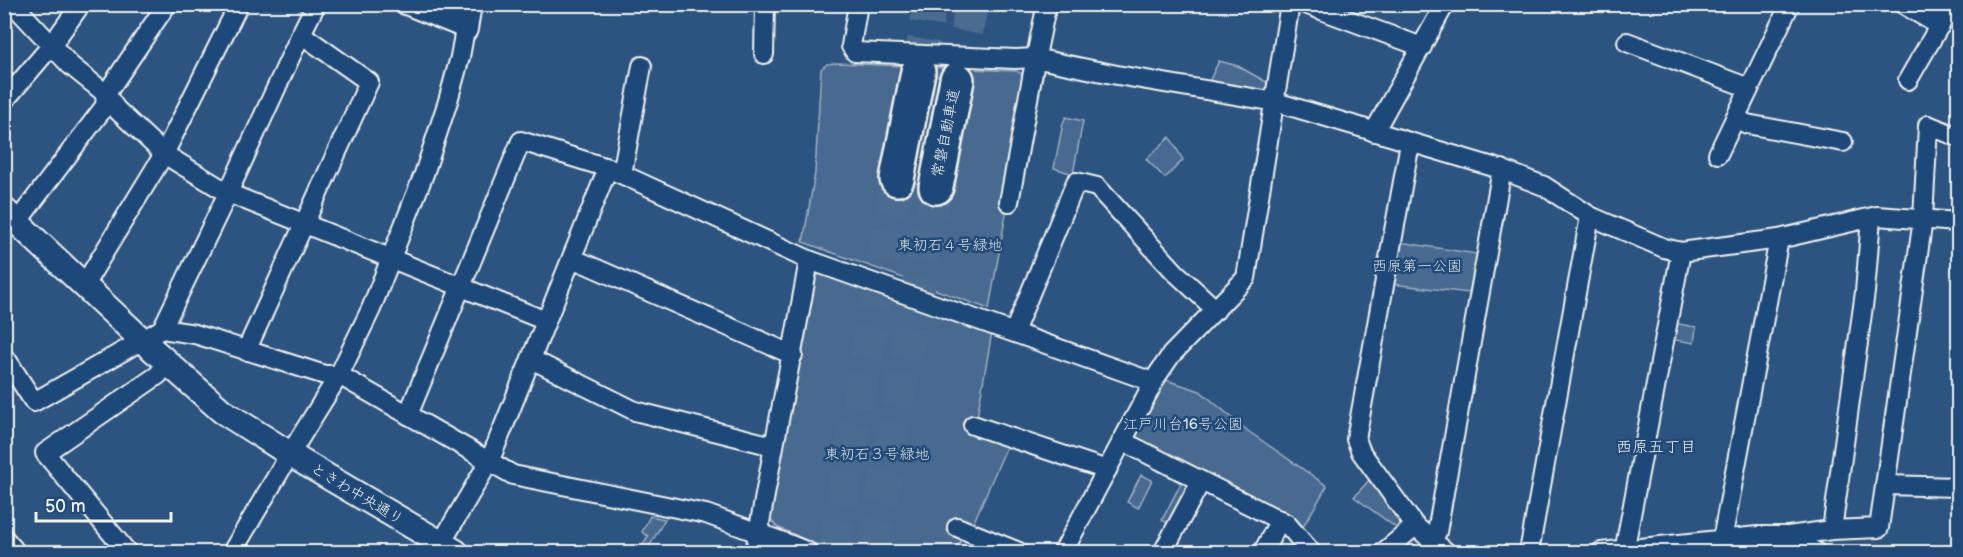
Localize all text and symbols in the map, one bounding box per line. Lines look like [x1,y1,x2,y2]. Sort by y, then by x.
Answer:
street label: 常磐自動車道 [928,87,964,179]
park label: 東初石４号緑地 [897,236,1003,255]
park label: 西原第一公園 [1372,257,1462,276]
park label: 江戸川台16号公園 [1123,415,1243,434]
district label: 西原五丁目 [1616,438,1696,457]
park label: 東初石３号緑地 [824,445,930,464]
street label: ときわ中央通り [307,459,407,529]
scale bar [36,485,171,523]
text: 50 m [45,496,86,517]

